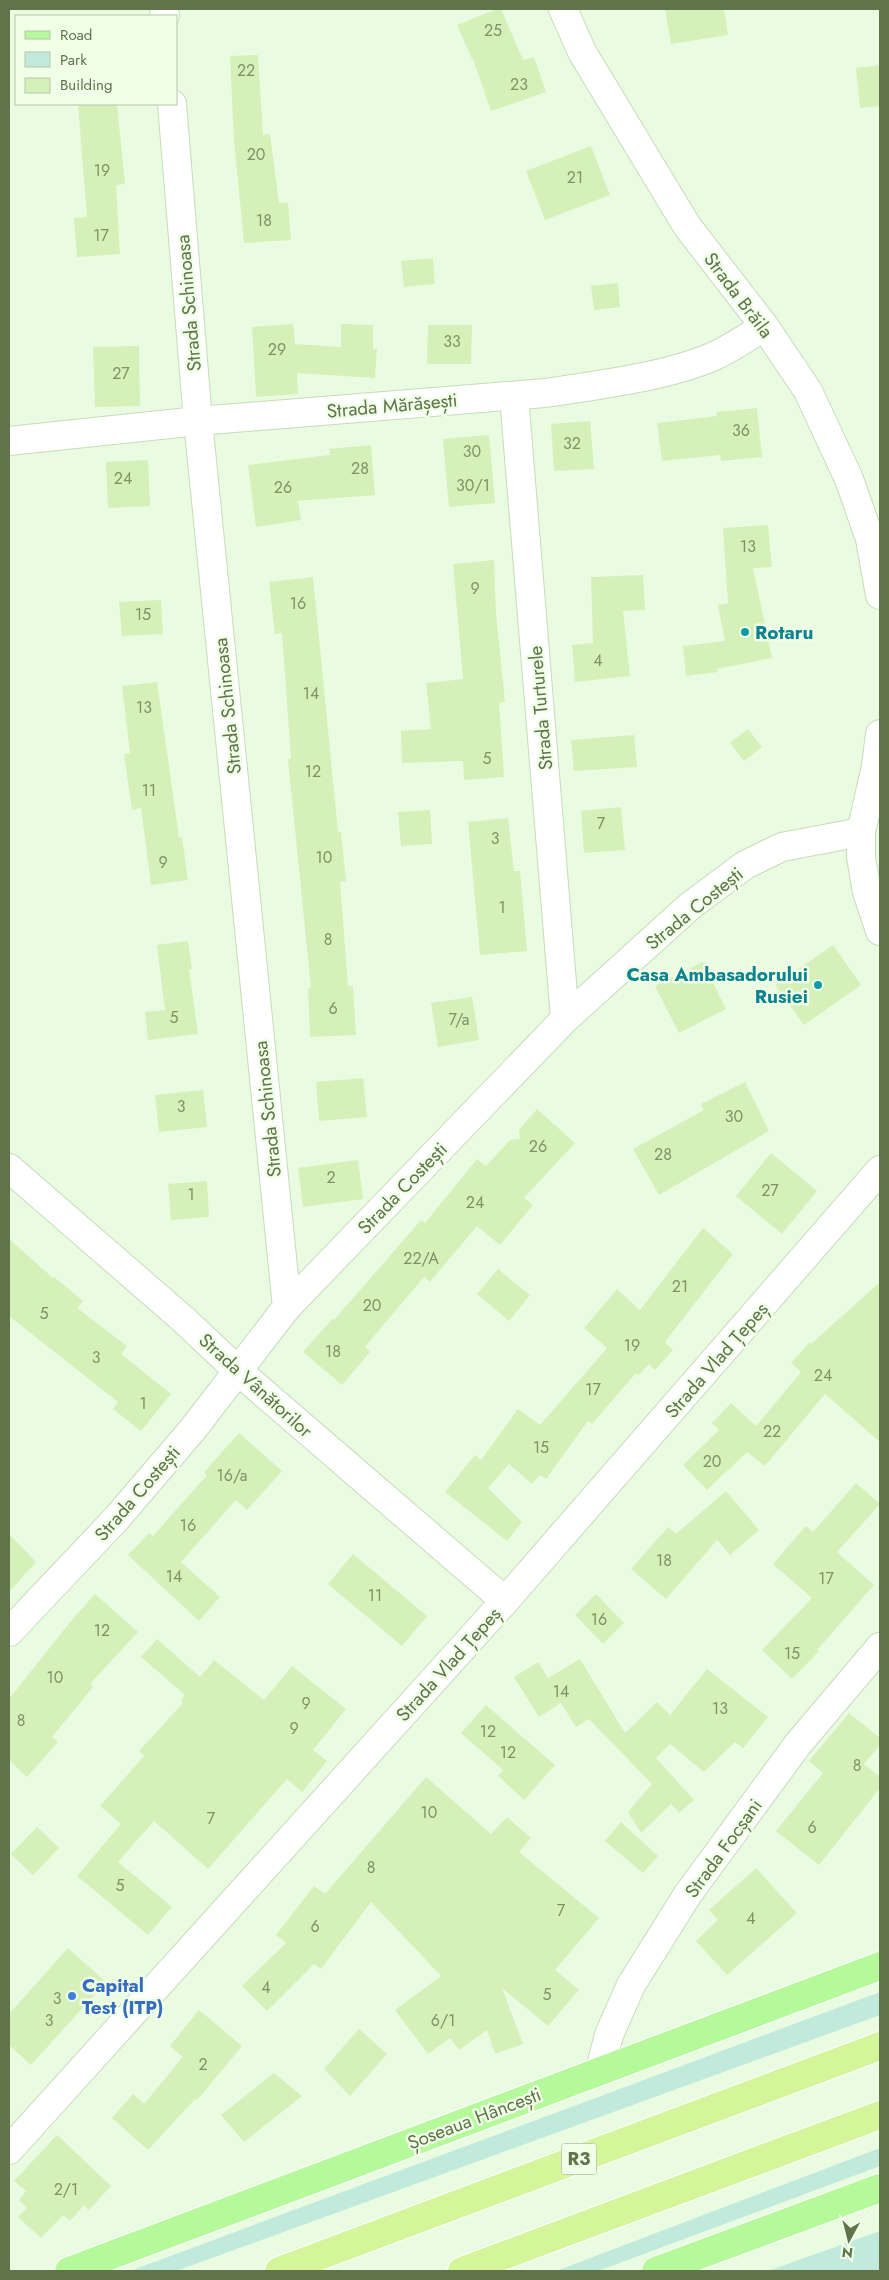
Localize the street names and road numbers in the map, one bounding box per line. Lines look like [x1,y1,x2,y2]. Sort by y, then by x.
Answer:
street label: Strada Schinoasa [169,234,208,372]
street label: Strada Brăila [697,247,780,344]
street label: Strada Mărășești [325,386,459,425]
street label: Strada Schinoasa [207,636,248,775]
street label: Strada Turturele [522,644,559,771]
street label: Strada Costești [640,860,749,956]
street label: Strada Schinoasa [247,1039,288,1178]
street label: Strada Costești [351,1136,453,1240]
street label: Strada Vlad Țepeș [658,1296,775,1424]
street label: Strada Vânătorilor [193,1327,319,1444]
street label: Strada Costești [88,1440,187,1547]
street label: Strada Vlad Țepeș [390,1601,507,1728]
street label: Strada Focșani [678,1793,769,1903]
street label: Șoseaua Hâncești [404,2081,545,2156]
road number: R3 [562,2144,596,2174]

